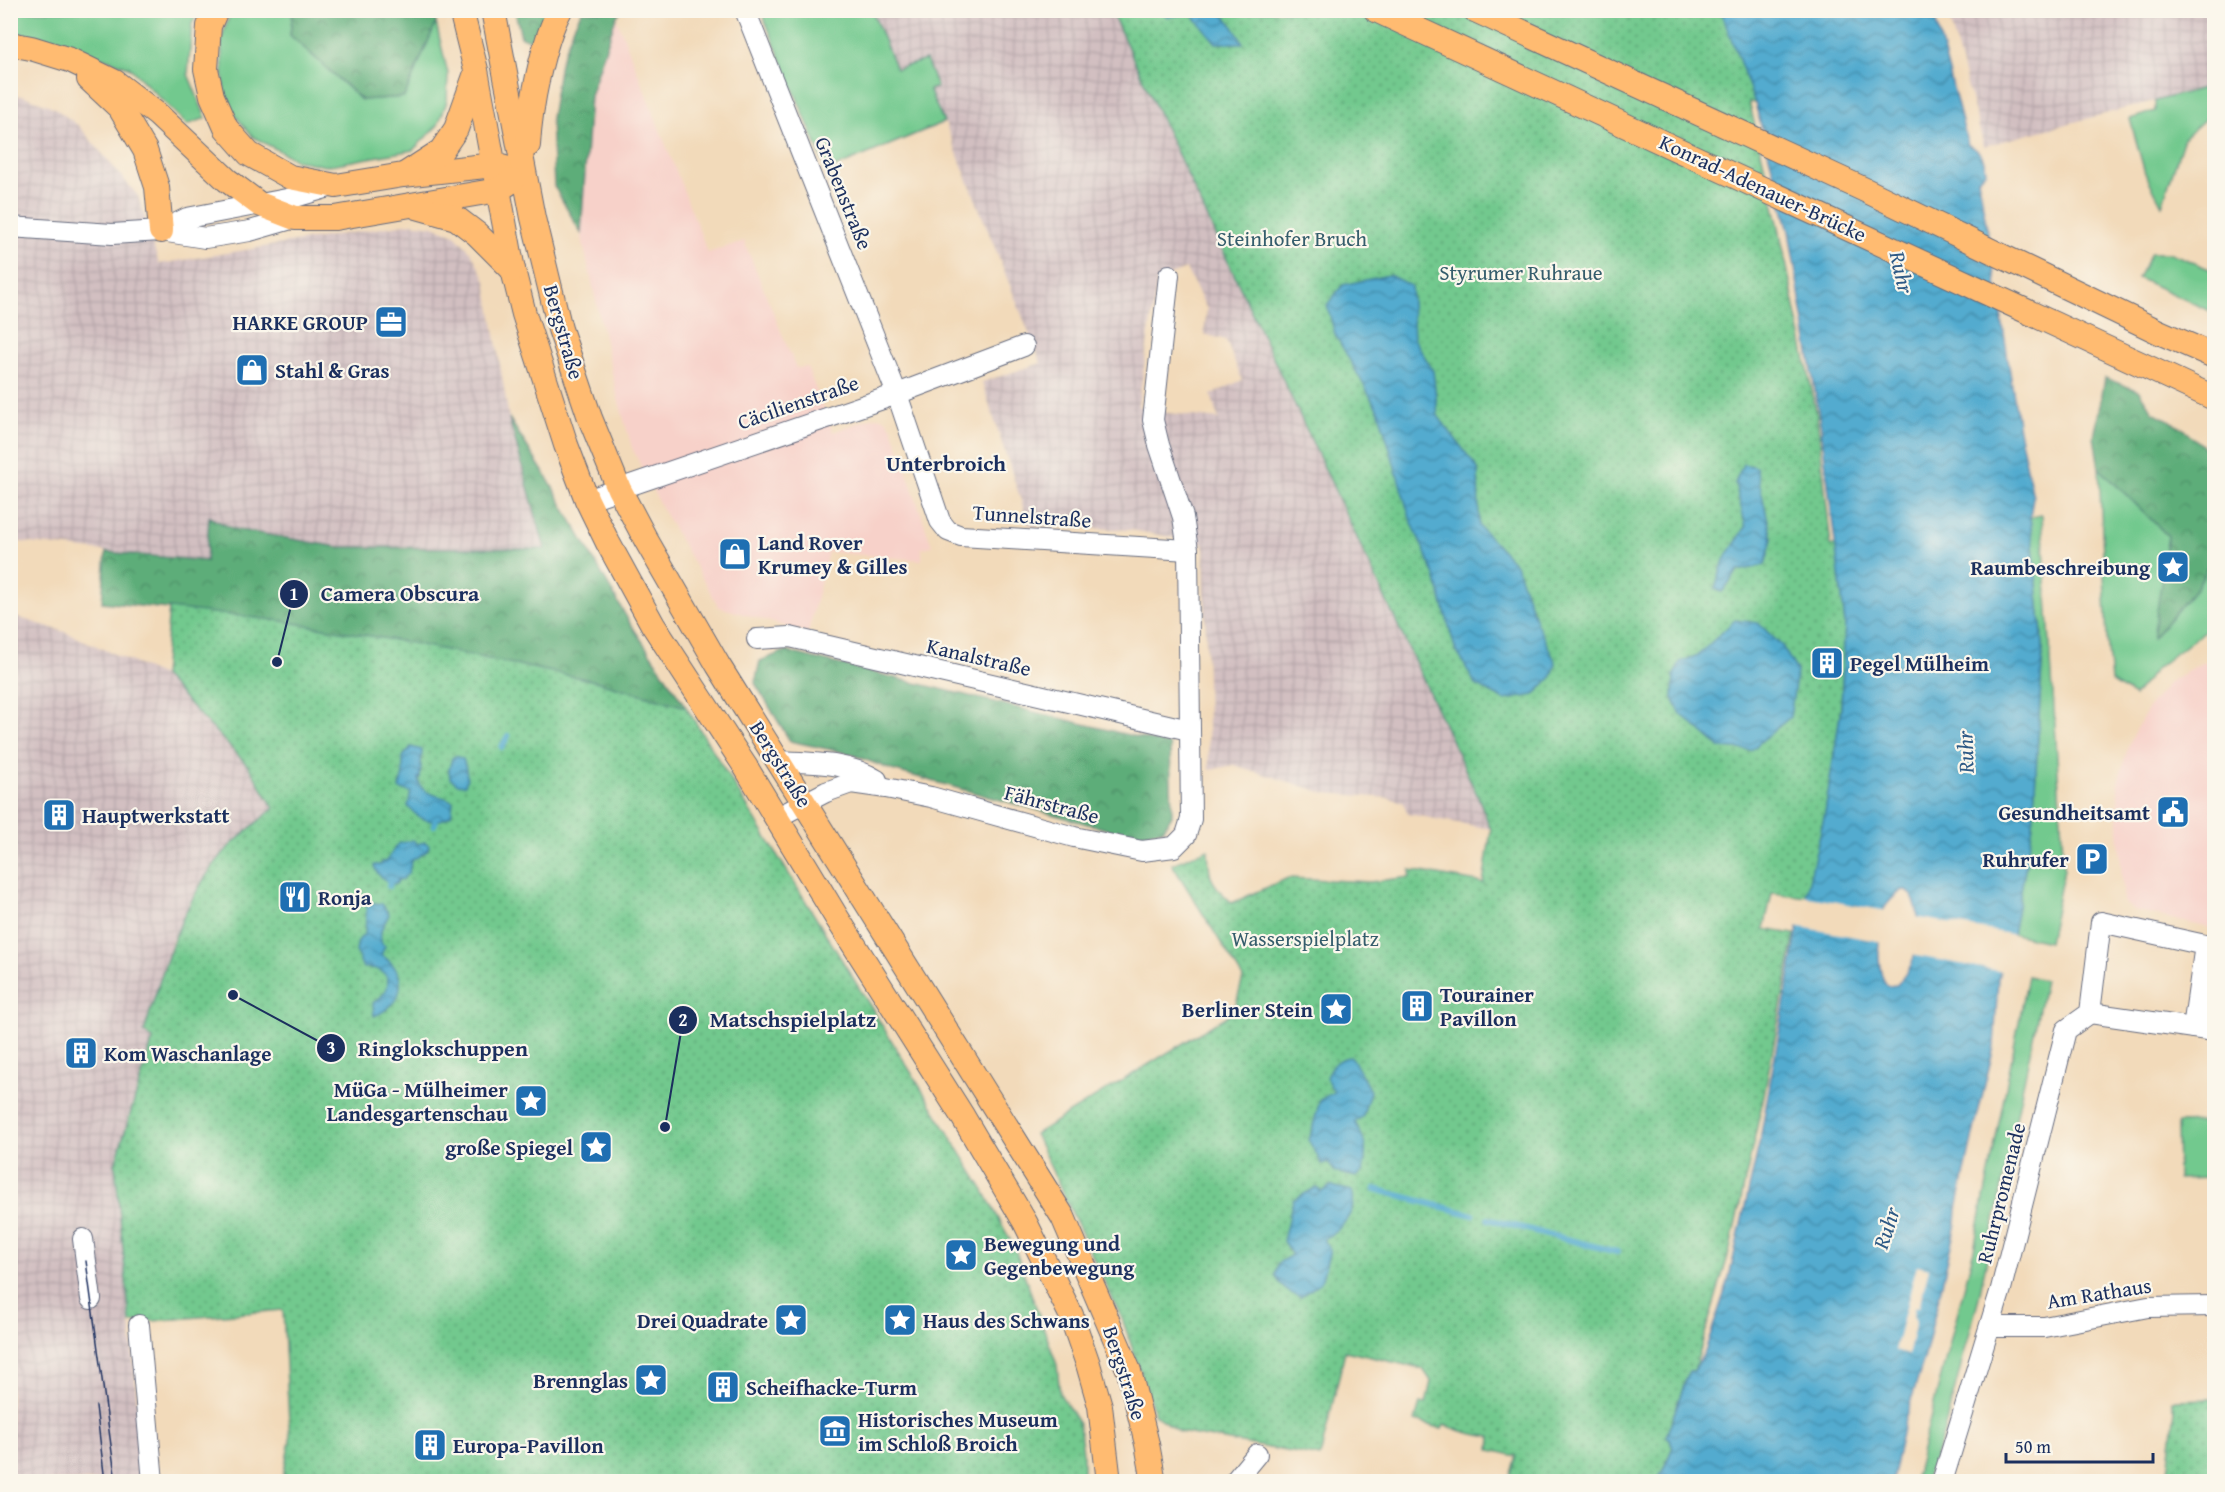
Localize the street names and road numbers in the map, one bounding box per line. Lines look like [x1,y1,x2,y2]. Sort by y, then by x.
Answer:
street label: Konrad-Adenauer-Brücke [1654,126,1872,250]
street label: Grabenstraße [807,132,881,254]
street label: Bergstraße [536,281,592,383]
street label: Cäcilienstraße [733,367,863,437]
street label: Tunnelstraße [972,496,1092,536]
street label: Kanalstraße [924,630,1034,684]
street label: Bergstraße [742,715,820,814]
street label: Fährstraße [1001,776,1103,832]
street label: Ruhrpromenade [1969,1119,2034,1267]
street label: Am Rathaus [2045,1269,2153,1317]
street label: Bergstraße [1095,1322,1155,1424]

